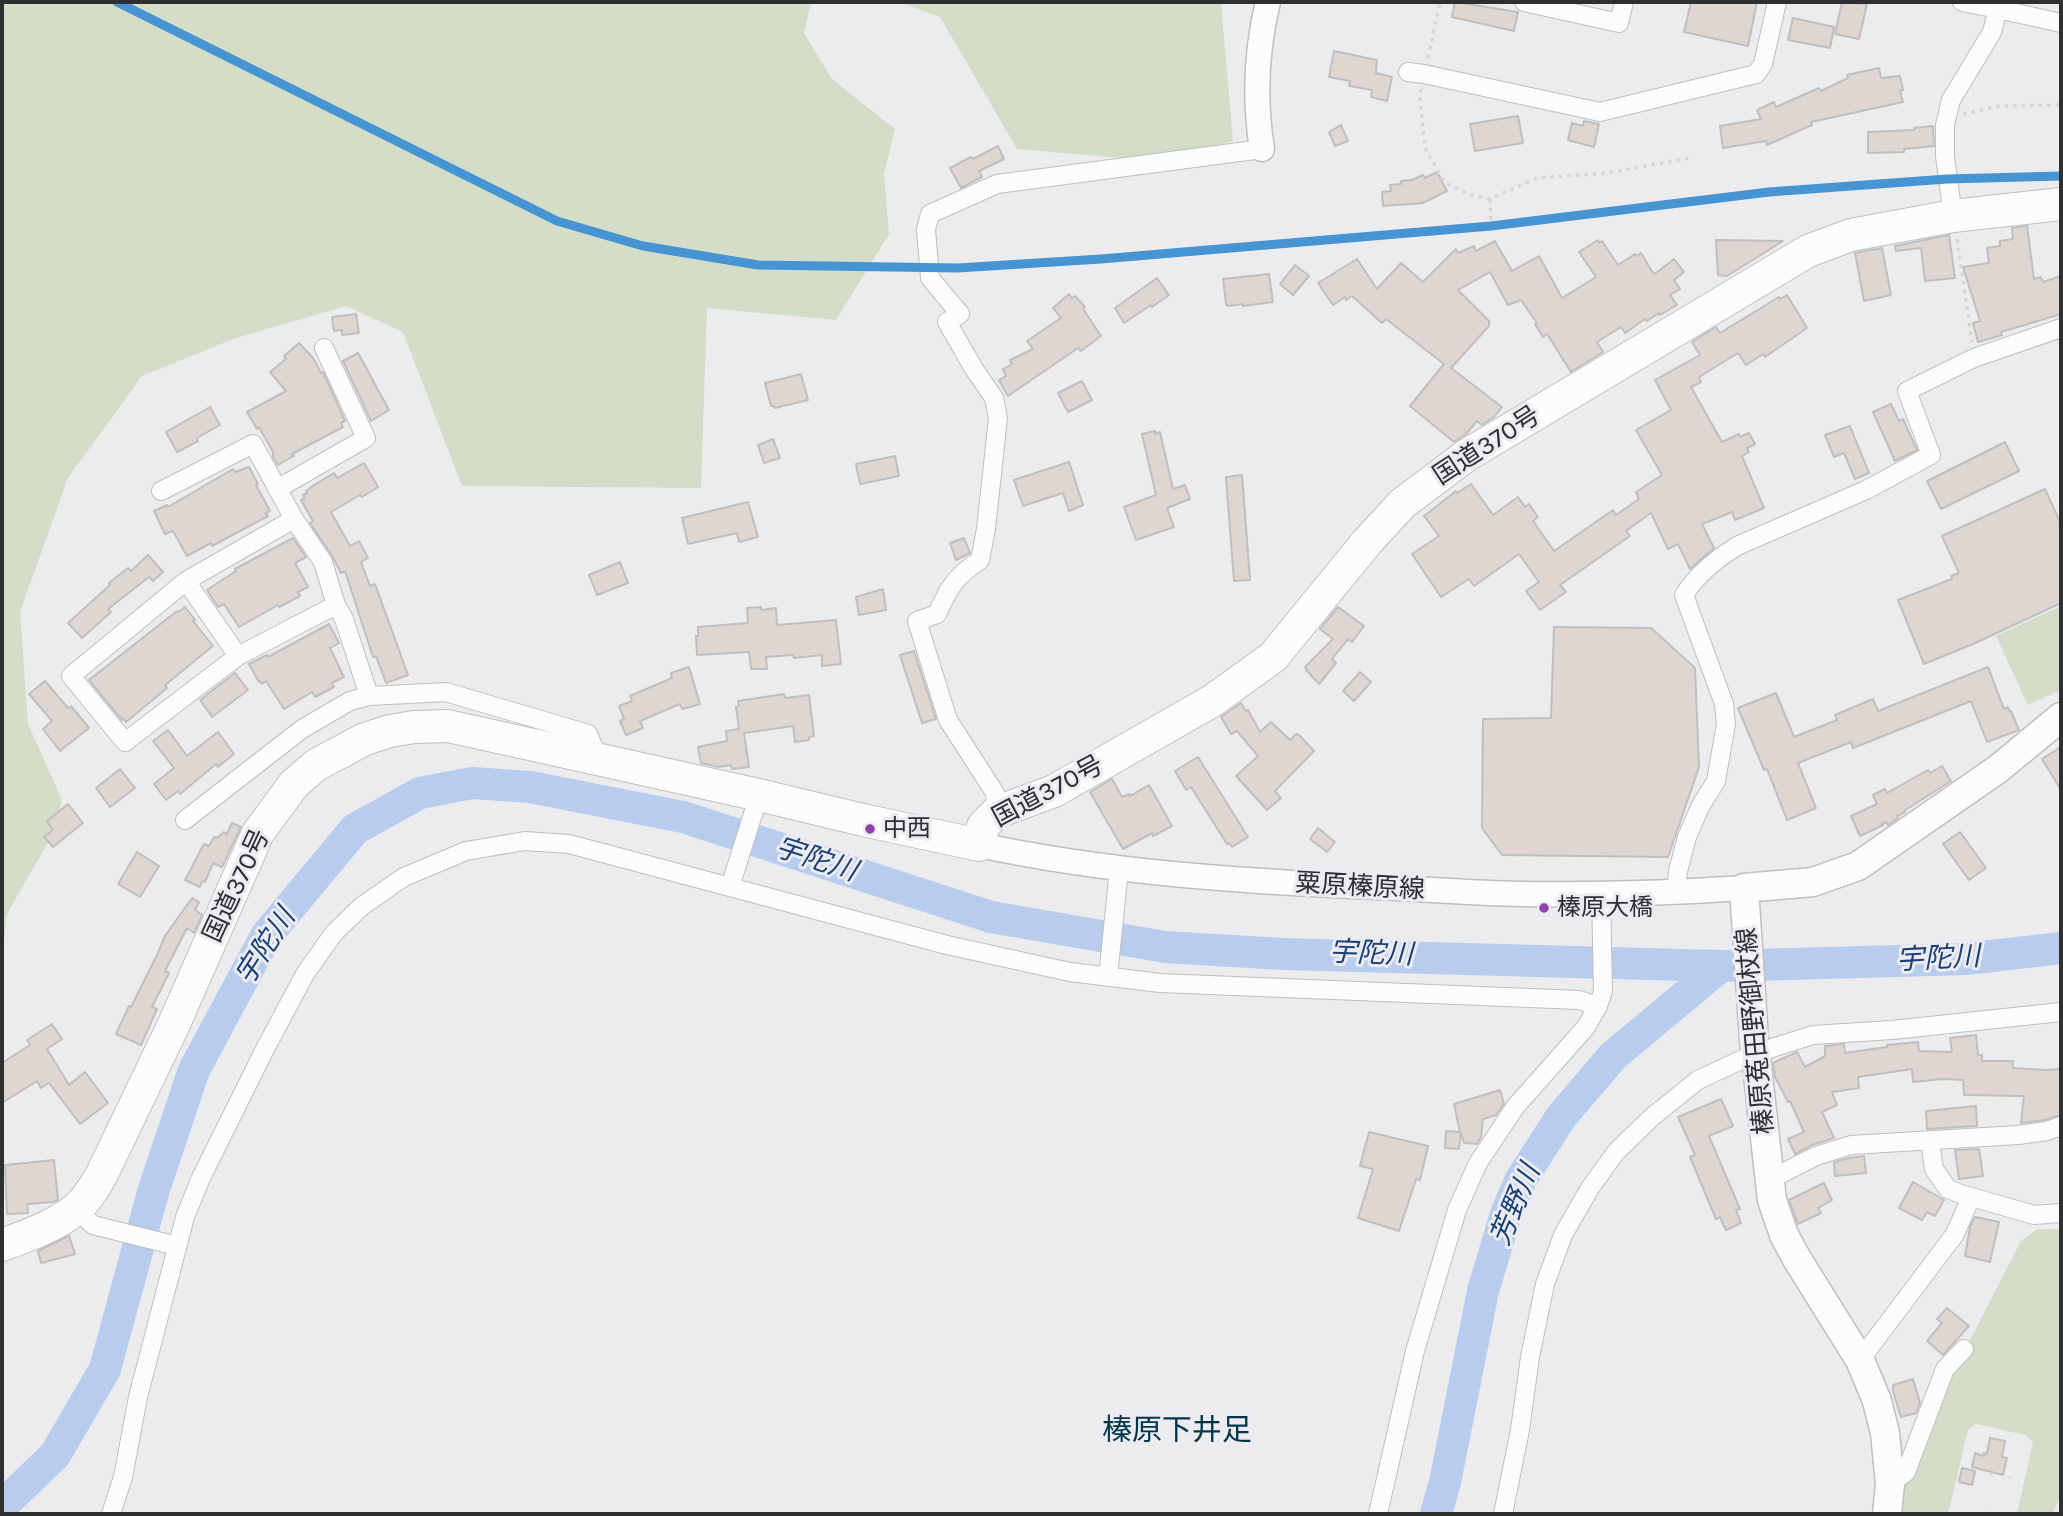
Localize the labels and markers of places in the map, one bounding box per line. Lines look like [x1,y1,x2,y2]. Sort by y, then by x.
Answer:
place label: 中西 [883,815,931,843]
marker: 中西 [863,822,877,836]
place label: 榛原大橋 [1557,894,1653,922]
marker: 榛原大橋 [1537,901,1551,915]

